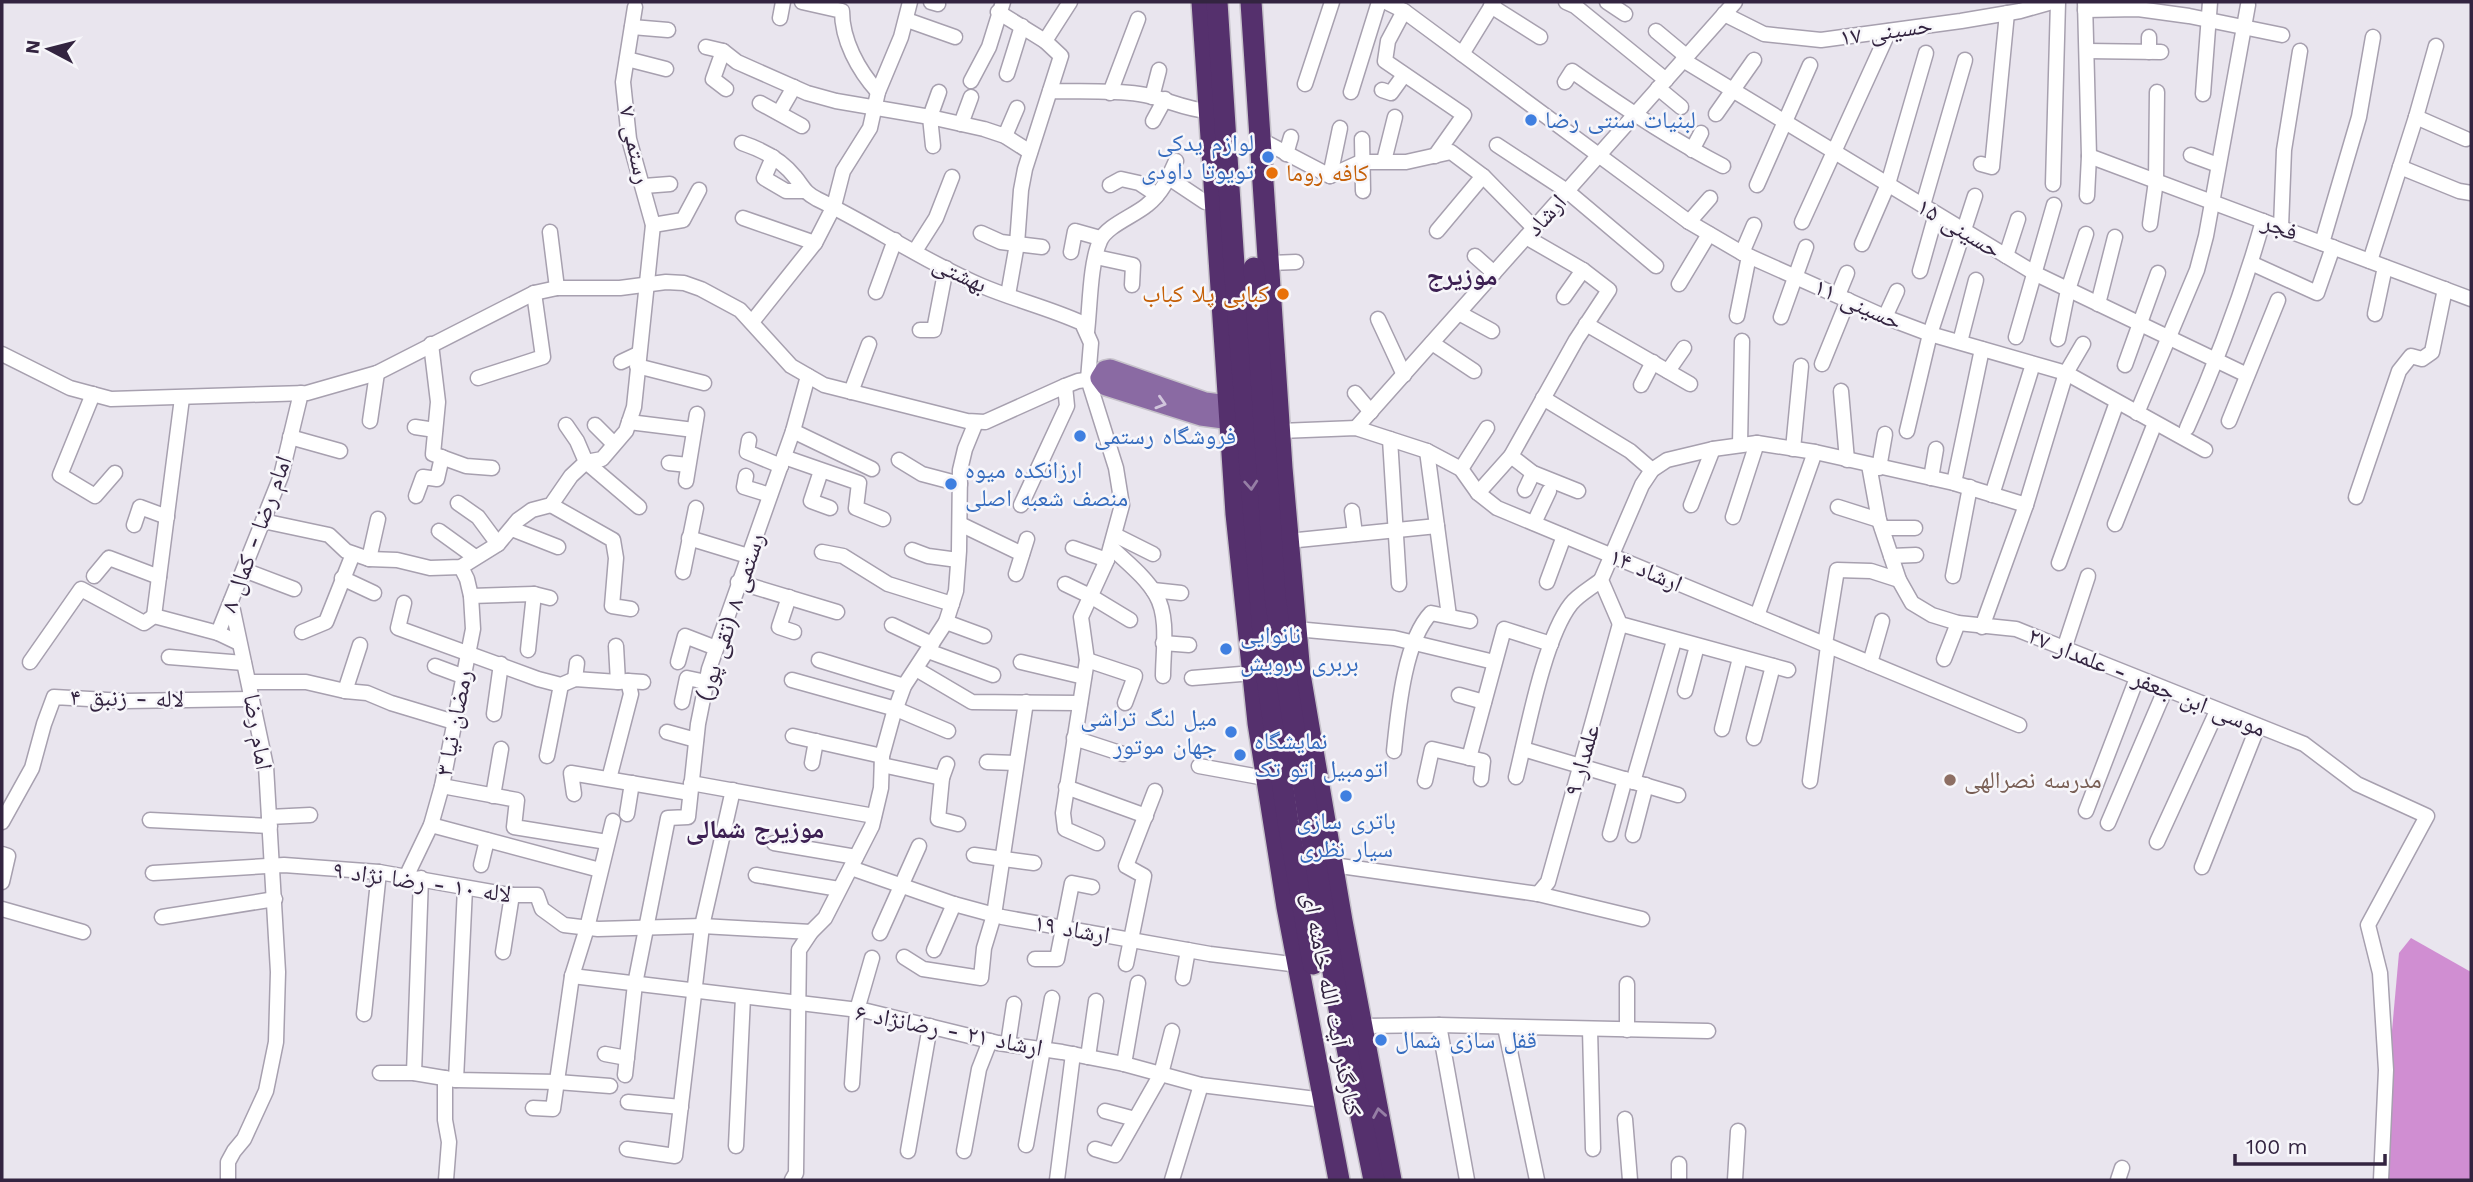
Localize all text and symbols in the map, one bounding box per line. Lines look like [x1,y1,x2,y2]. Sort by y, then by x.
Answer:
street label: حسینی ۱۷ [1838,11,1934,51]
north arrow [14,14,84,84]
text: N [20,39,45,55]
street label: رستمی ۷ [613,103,657,187]
place label: لبنیات سنتی رضا [1545,106,1696,134]
marker: لبنیات سنتی رضا [1523,112,1539,128]
place label: لوازم یدکی تویوتا داودی [1141,129,1254,185]
marker: لوازم یدکی تویوتا داودی [1260,149,1276,165]
place label: کافه روما [1286,159,1369,187]
marker: کافه روما [1264,165,1280,181]
street label: ارشاد [1520,188,1572,242]
street label: حسینی ۱۵ [1912,192,2006,264]
street label: فجر [2257,207,2302,246]
street label: بهشتی [928,249,992,299]
district label: موزیرج [1426,261,1498,292]
street label: حسینی ۱۱ [1810,272,1906,336]
place label: کبابی پلا کباب [1142,280,1269,308]
marker: کبابی پلا کباب [1275,286,1291,302]
one-way arrow [1155,395,1167,410]
place label: فروشگاه رستمی [1094,422,1236,450]
marker: فروشگاه رستمی [1072,428,1088,444]
street label: امام رضا - کمال ۸ [215,452,299,617]
place label: ارزانکده میوه منصف شعبه اصلی [965,456,1128,512]
marker: ارزانکده میوه منصف شعبه اصلی [943,476,959,492]
one-way arrow [1243,480,1258,491]
street label: رستمی ۸ (تقی پور) [690,529,771,705]
street label: ارشاد ۱۴ [1605,542,1687,598]
place label: نانوایی بربری درویش [1240,621,1359,677]
street label: موسی ابن جعفر - علمدار ۲۷ [2024,621,2270,743]
marker: نانوایی بربری درویش [1218,641,1234,657]
street label: رمضان نیا ۳ [430,668,478,778]
street label: لاله - زنبق ۴ [70,683,184,713]
street label: امام رضا [236,692,278,773]
place label: میل لنگ تراشی جهان موتور [1080,704,1217,760]
street label: علمدار ۹ [1558,721,1606,799]
marker: میل لنگ تراشی جهان موتور [1223,724,1239,740]
place label: نمایشگاه اتومبیل اتو تک [1254,727,1388,783]
marker: نمایشگاه اتومبیل اتو تک [1232,747,1248,763]
place label: مدرسه نصرالهی [1964,766,2102,794]
marker: مدرسه نصرالهی [1942,772,1958,788]
marker: باتری سازی سیار نظری [1338,788,1354,804]
place label: باتری سازی سیار نظری [1296,807,1396,863]
district label: موزیرج شمالی [686,814,824,845]
street label: لاله ۱۰ - رضا نژاد ۹ [331,856,513,908]
street label: کنارگذر آیت الله خامنه ای [1297,890,1367,1118]
street label: ارشاد ۱۹ [1032,909,1112,949]
street label: ارشاد ۲۱ - رضانژاد ۶ [853,998,1045,1062]
place label: قفل سازی شمال [1395,1026,1537,1054]
marker: قفل سازی شمال [1373,1032,1389,1048]
one-way arrow [1372,1107,1387,1119]
scale bar [2235,1122,2386,1166]
text: 100 m [2246,1134,2308,1159]

